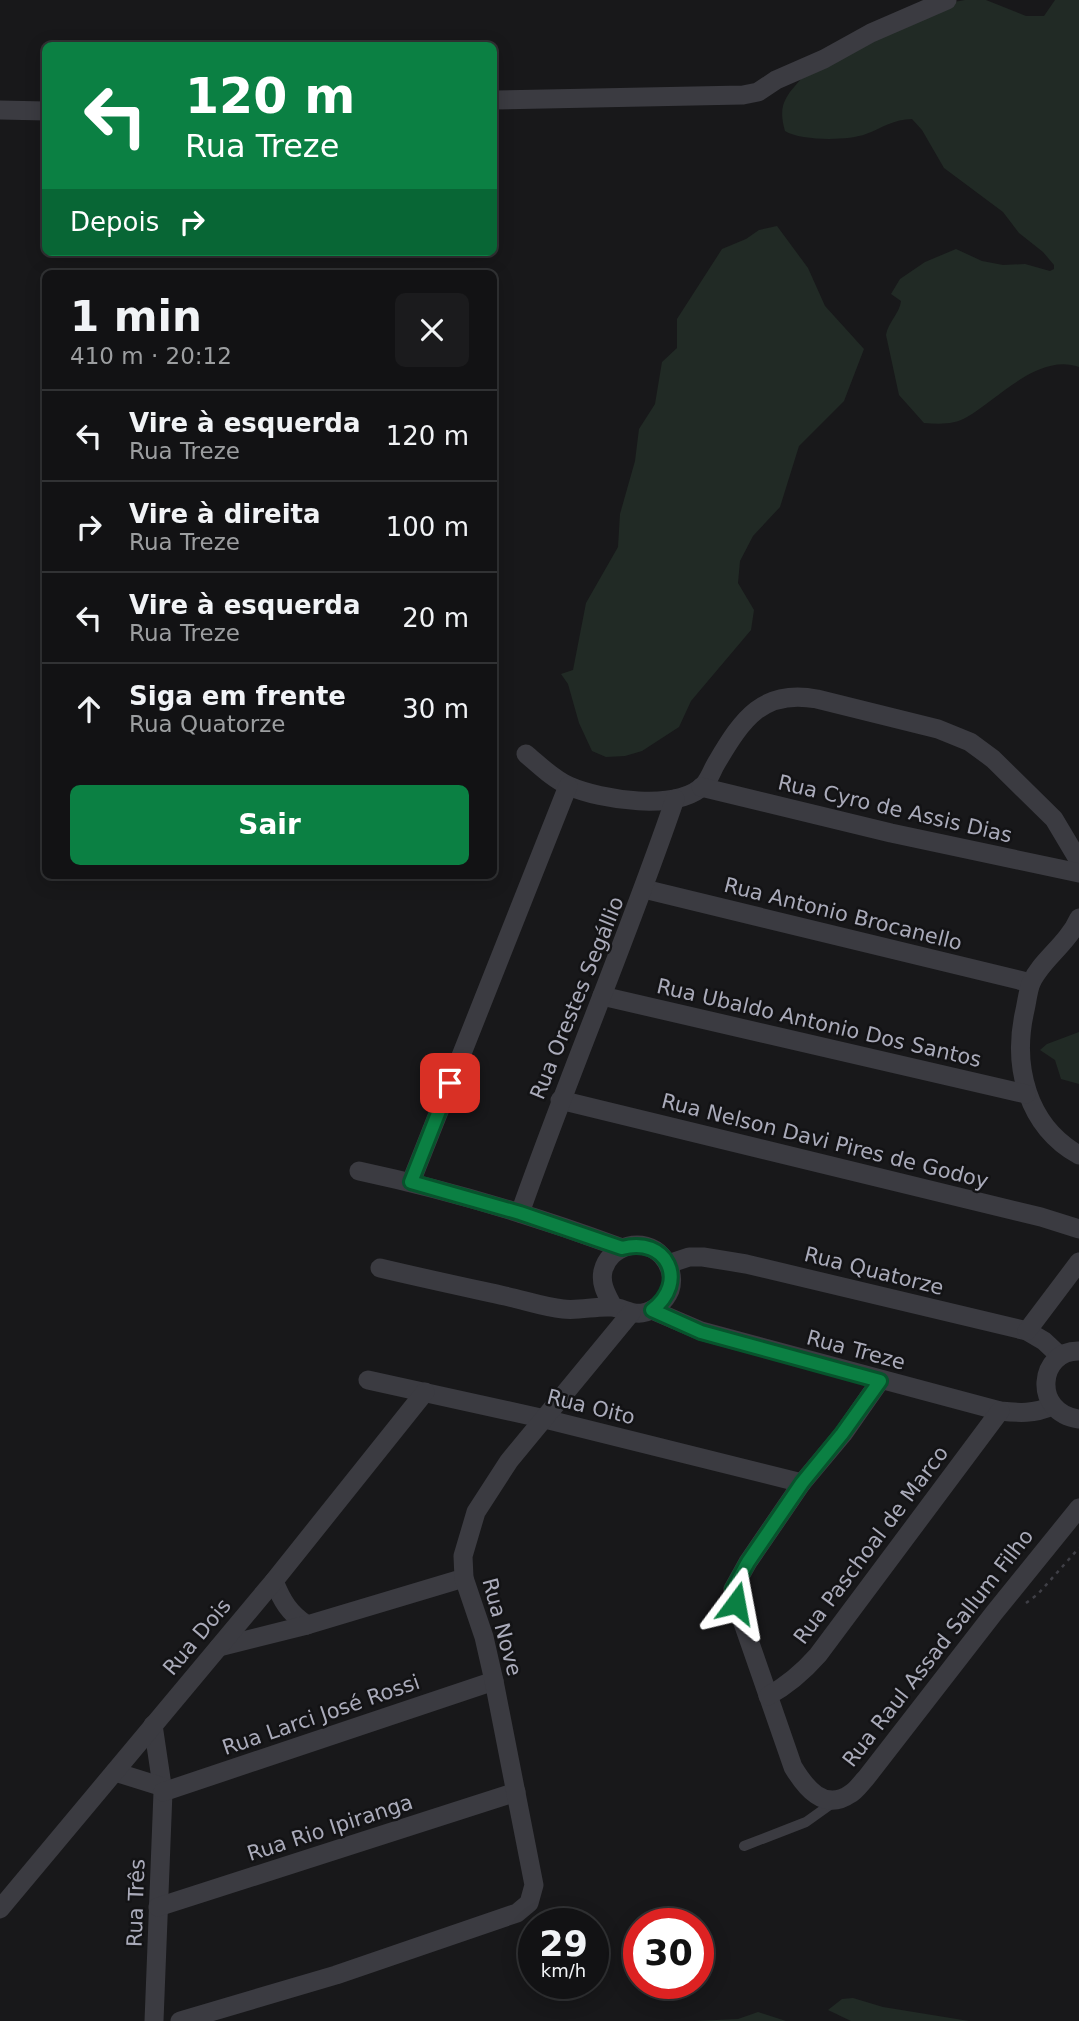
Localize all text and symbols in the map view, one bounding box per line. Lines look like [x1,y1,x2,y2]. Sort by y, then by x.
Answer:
text: 120 m [185,68,355,125]
icon: left [70,70,161,161]
text: Rua Treze [185,127,339,165]
icon: right [173,203,211,241]
text: Depois [70,207,159,237]
text: 1 min [70,292,202,341]
button: close [395,293,469,367]
text: 410 m · 20:12 [70,343,232,369]
text: Vire à esquerda [129,408,361,438]
icon: left [70,417,108,455]
text: 120 m [386,421,469,451]
text: Rua Treze [129,438,240,464]
text: Vire à direita [129,499,321,529]
icon: right [70,508,108,546]
text: 100 m [386,512,469,542]
text: Rua Treze [129,529,240,555]
text: Vire à esquerda [129,590,361,620]
icon: left [70,599,108,637]
text: 20 m [402,603,469,633]
text: Rua Treze [129,620,240,646]
text: Siga em frente [129,681,346,711]
icon: ahead [70,690,108,728]
text: 30 m [402,694,469,724]
text: Rua Quatorze [129,711,285,737]
street label: Rua Cyro de Assis Dias [776,770,1014,848]
button: Sair [70,785,469,865]
street label: Rua Antonio Brocanello [721,873,965,955]
street label: Rua Orestes Segállio [525,893,629,1103]
street label: Rua Ubaldo Antonio Dos Santos [654,974,984,1072]
pin [420,1053,480,1113]
icon: arrive [431,1064,469,1102]
street label: Rua Nelson Davi Pires de Godoy [659,1089,991,1193]
street label: Rua Quatorze [802,1242,946,1300]
street label: Rua Treze [804,1325,908,1375]
street label: Rua Oito [544,1384,638,1430]
street label: Rua Paschoal de Marco [789,1441,953,1649]
street label: Rua Raul Assad Sallum Filho [838,1524,1038,1772]
position arrow [699,1566,773,1640]
street label: Rua Nove [477,1575,527,1679]
street label: Rua Dois [158,1594,236,1680]
street label: Rua Larci José Rossi [219,1670,423,1760]
street label: Rua Rio Ipiranga [244,1790,416,1866]
street label: Rua Três [122,1858,150,1948]
speed limit sign: 30 [623,1908,714,1999]
text: 29 [539,1924,588,1964]
text: km/h [541,1960,586,1981]

